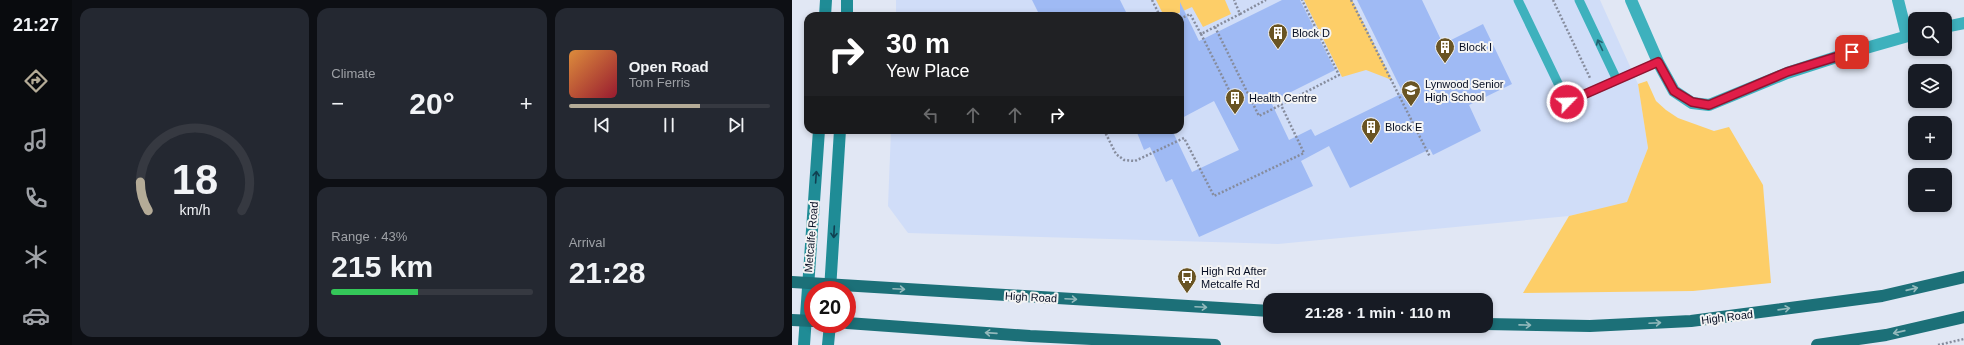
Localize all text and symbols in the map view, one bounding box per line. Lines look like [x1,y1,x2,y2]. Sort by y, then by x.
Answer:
map controls [1908,12,1952,212]
button: search [1908,12,1952,56]
text: 21:27 [13,15,59,35]
building icon: Block D [1267,22,1289,50]
place label: Block D [1292,27,1330,39]
icon: right [820,28,872,80]
text: 30 m [886,28,950,59]
pin [1835,35,1869,69]
building icon: Block I [1434,36,1456,64]
one-way arrow [1596,39,1603,51]
place label: Block I [1459,41,1492,53]
icon: arrive [1841,41,1863,63]
text: Open Road [629,58,709,75]
text: Yew Place [886,61,969,81]
button: layers [1908,64,1952,108]
text: Climate [331,66,375,81]
icon: directions [22,67,50,95]
text: Tom Ferris [629,75,690,90]
place label: Lynwood Senior High School [1425,78,1504,103]
school or university icon: Lynwood Senior High School [1400,79,1422,107]
position arrow [1546,81,1588,123]
text: 20° [409,87,455,120]
building icon: Health Centre [1224,87,1246,115]
text: − [331,91,344,116]
text: + [520,91,533,116]
place label: Health Centre [1249,92,1317,104]
icon: left [920,104,942,126]
icon: ahead [962,104,984,126]
icon: ahead [1004,104,1026,126]
icon: right [1046,104,1068,126]
icon: previous [591,114,613,136]
icon: pause [658,114,680,136]
icon: next [725,114,747,136]
building icon: Block E [1360,116,1382,144]
button: + [1908,116,1952,160]
place label: Block E [1385,121,1422,133]
icon: music [22,126,50,154]
text: 18 [172,155,218,202]
button: − [1908,168,1952,212]
one-way arrow [813,171,820,184]
icon: phone [22,184,50,212]
text: km/h [179,201,210,217]
street label: Metcalfe Road [802,201,820,273]
one-way arrow [830,225,838,238]
text: Range · 43% [331,229,407,244]
text: Arrival [569,235,606,250]
icon: climate [22,243,50,271]
text: 215 km [331,250,433,283]
text: 21:28 [569,256,645,289]
place label: High Rd After Metcalfe Rd [1201,265,1267,290]
bus stop icon: High Rd After Metcalfe Rd [1176,266,1198,294]
speed limit sign: 20 [804,281,856,333]
one-way arrow [1906,284,1919,292]
one-way arrow [892,285,905,293]
street label: High Road [1005,290,1057,304]
one-way arrow [1064,296,1077,303]
icon: car [22,302,50,330]
one-way arrow [1194,303,1207,310]
text: 21:28 · 1 min · 110 m [1305,304,1451,321]
one-way arrow [1777,305,1790,313]
street label: High Road [1700,308,1754,326]
one-way arrow [1648,319,1661,327]
one-way arrow [1518,321,1531,329]
one-way arrow [1892,329,1905,337]
one-way arrow [985,330,998,337]

